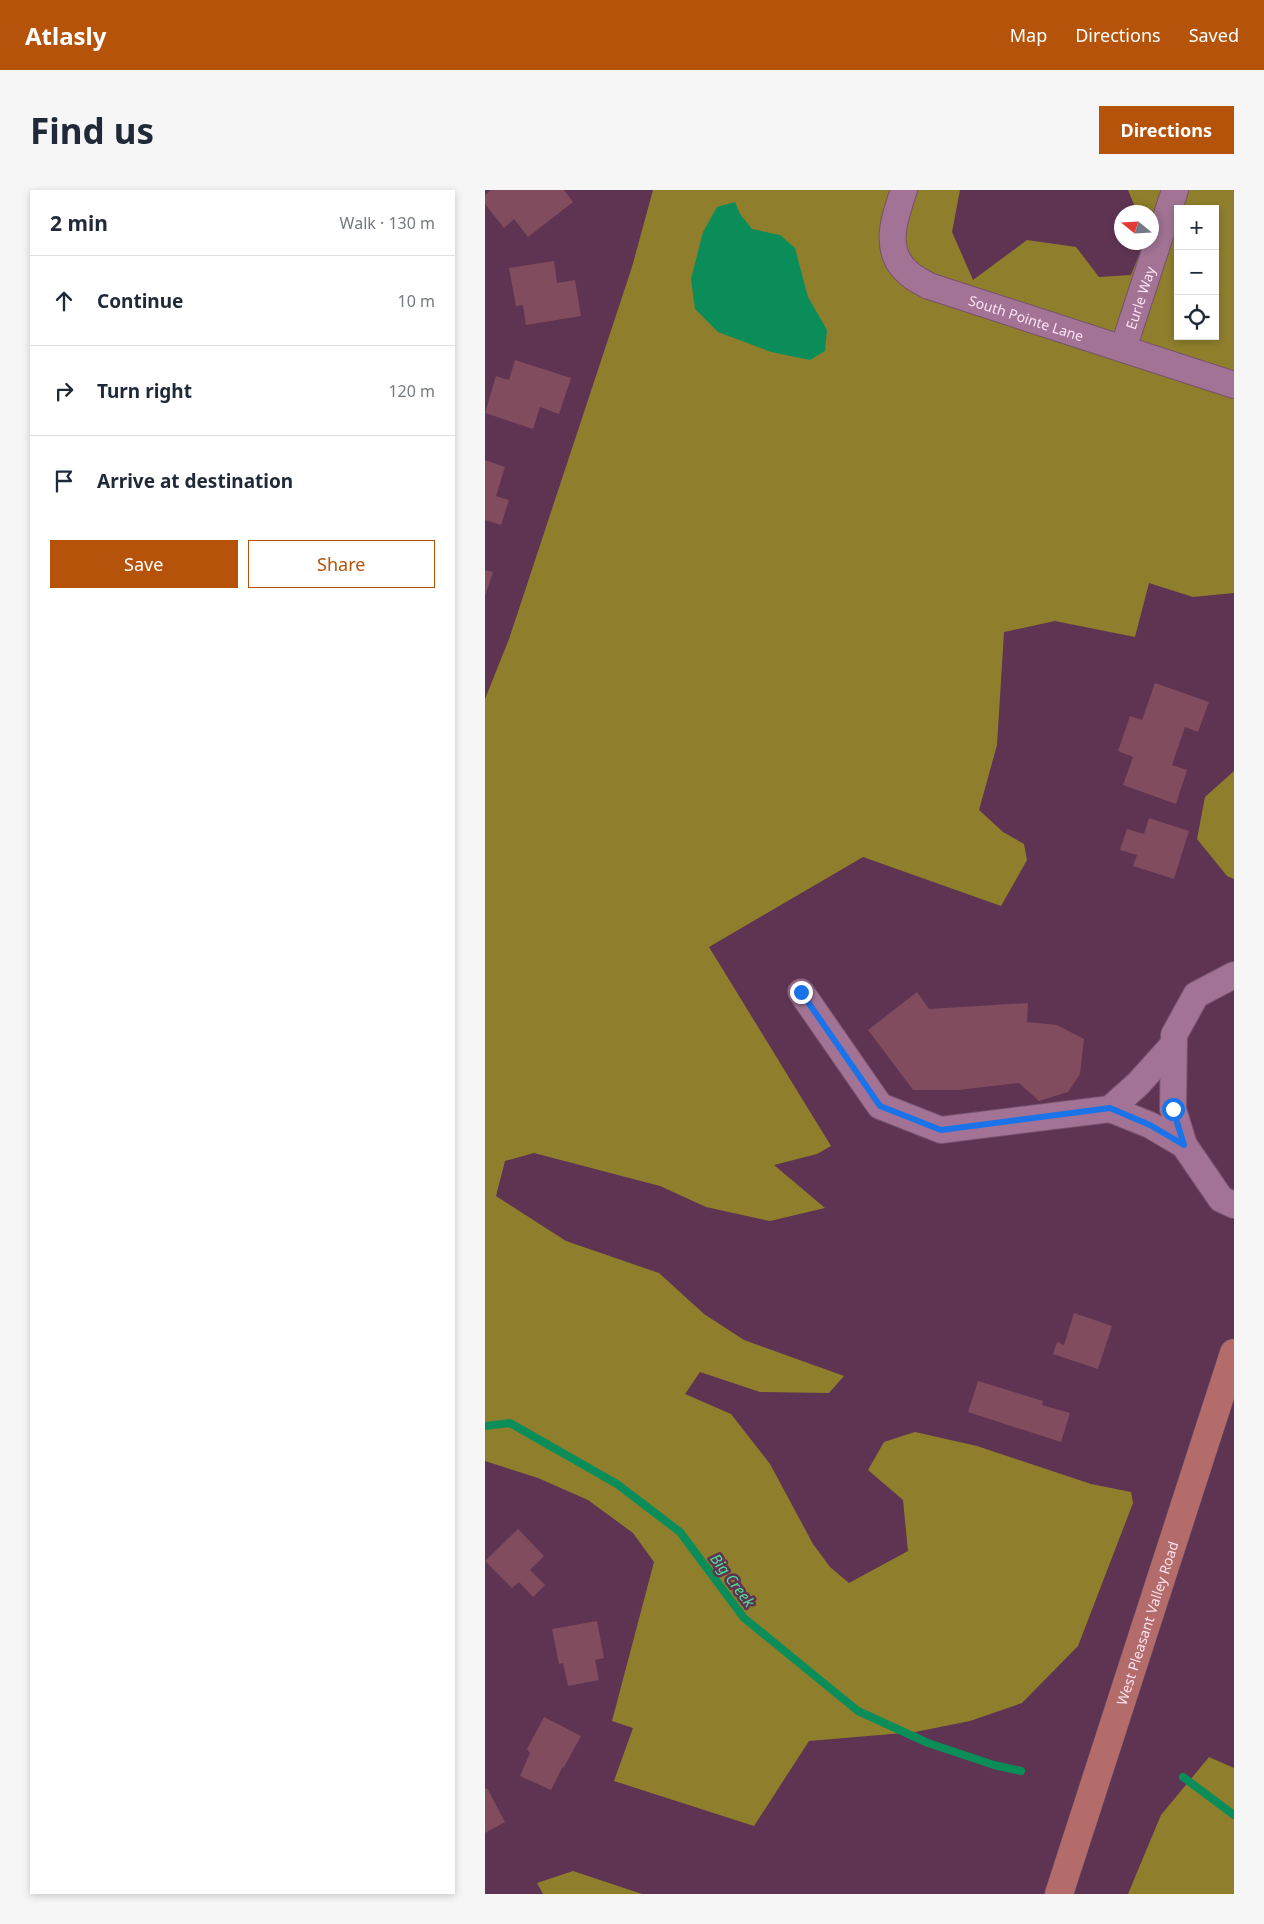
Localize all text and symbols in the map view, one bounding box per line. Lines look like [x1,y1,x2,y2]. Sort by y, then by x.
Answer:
text: Atlasly [25,19,106,52]
text: Map [1010,23,1047,47]
text: Directions [1075,23,1161,47]
text: Saved [1189,23,1239,47]
button: Directions [1099,106,1234,154]
text: Find us [30,107,154,154]
north arrow [1114,205,1159,250]
map controls [1174,205,1219,340]
button: + [1174,205,1219,250]
text: 2 min [50,209,108,237]
text: Walk · 130 m [340,212,435,234]
button: − [1174,250,1219,295]
street label: Eurle Way [1121,263,1159,332]
icon: ahead [50,287,78,315]
text: Continue [97,288,183,314]
text: 10 m [398,290,435,312]
street label: South Pointe Lane [966,290,1086,345]
button: locate [1174,295,1219,340]
icon: right [50,377,78,405]
text: Turn right [97,378,192,404]
text: 120 m [388,380,435,402]
icon: arrive [50,467,78,495]
text: Arrive at destination [97,468,293,494]
button: Save [50,540,238,588]
button: Share [248,540,435,588]
route end [790,981,813,1004]
route start [1162,1098,1185,1121]
street label: West Pleasant Valley Road [1111,1538,1182,1707]
water label: Big Creek [706,1549,760,1611]

